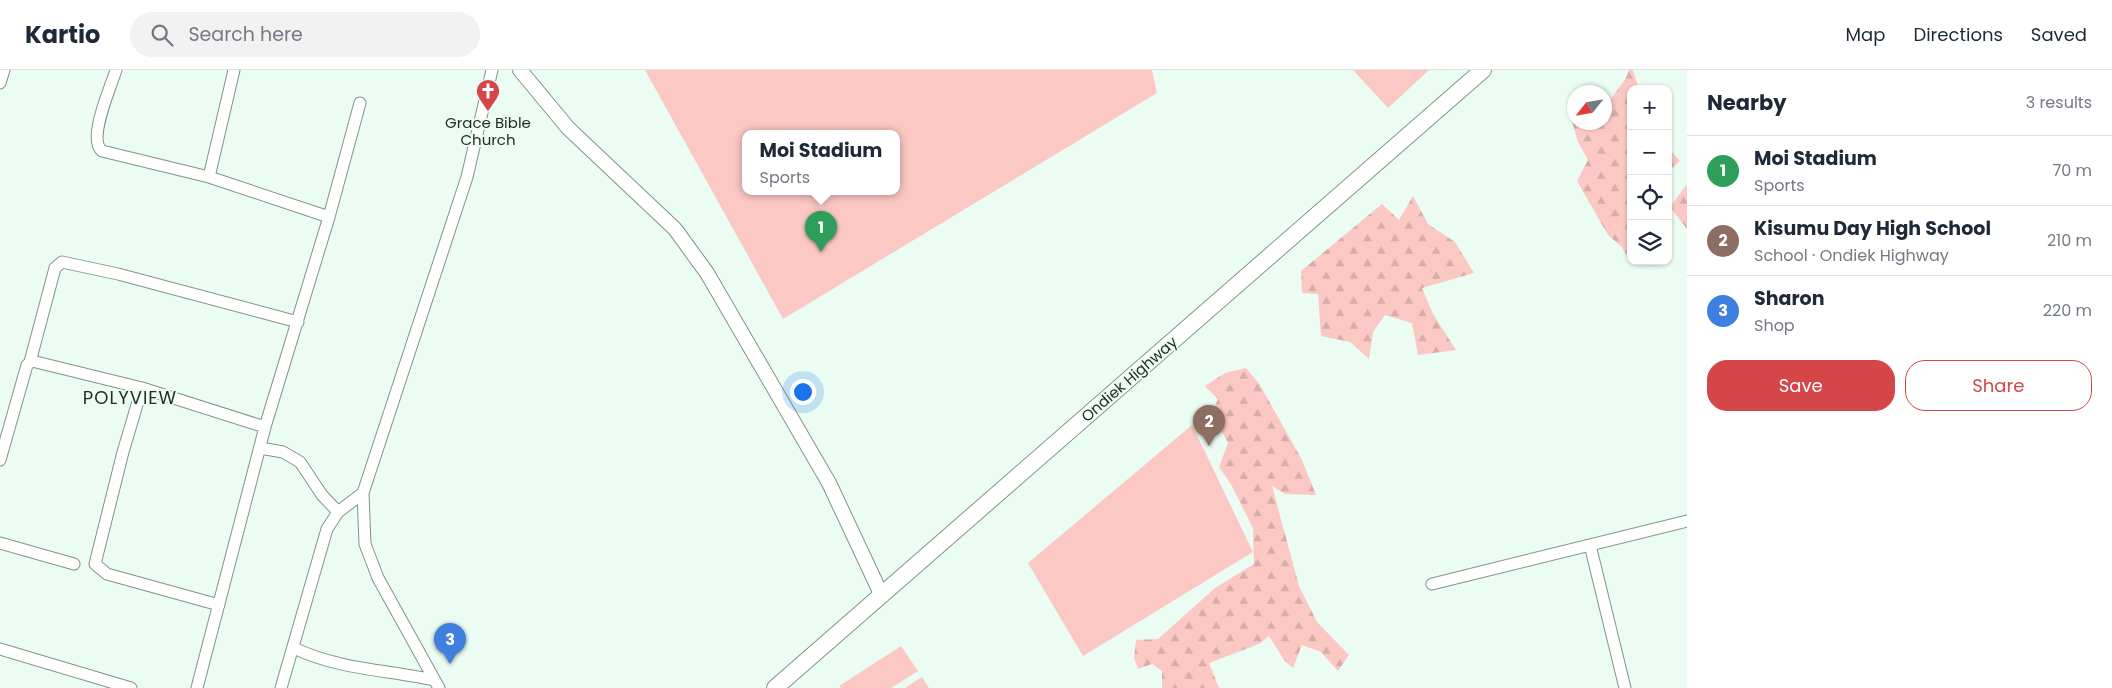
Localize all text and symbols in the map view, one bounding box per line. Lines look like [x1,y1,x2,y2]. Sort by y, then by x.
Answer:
search box [130,12,480,57]
text: Kartio [25,18,100,51]
icon: search [148,21,176,49]
text: Search here [188,21,303,48]
text: Map [1846,22,1885,47]
text: Directions [1913,22,2003,47]
text: Saved [2031,22,2087,47]
church icon: Grace Bible Church [475,78,501,112]
north arrow [1567,85,1612,130]
map controls [1627,85,1672,265]
button: + [1627,85,1672,130]
text: Nearby [1707,88,1787,117]
text: 3 results [2026,91,2092,114]
place label: Grace Bible Church [445,112,531,150]
popup [742,130,900,195]
button: − [1627,130,1672,175]
text: Moi Stadium [760,137,882,164]
text: Moi Stadium [1754,145,1877,172]
text: 1 [1720,159,1726,182]
text: 70 m [2052,159,2092,182]
text: Sports [760,166,810,189]
text: Sports [1754,174,1805,197]
button: locate [1627,175,1672,220]
pin: 1 [805,211,837,252]
text: Kisumu Day High School [1754,215,1991,242]
button: layers [1627,220,1672,265]
text: 2 [1718,229,1728,252]
text: 210 m [2047,229,2092,252]
text: School · Ondiek Highway [1754,244,1949,267]
text: Sharon [1754,285,1824,312]
text: 3 [1718,299,1728,322]
text: 220 m [2043,299,2092,322]
text: Shop [1754,314,1795,337]
street label: Ondiek Highway [1076,331,1182,427]
button: Save [1707,360,1895,411]
button: Share [1905,360,2092,411]
your location [790,379,816,405]
district label: POLYVIEW [83,385,177,410]
pin: 2 [1193,405,1225,446]
pin: 3 [434,623,466,664]

